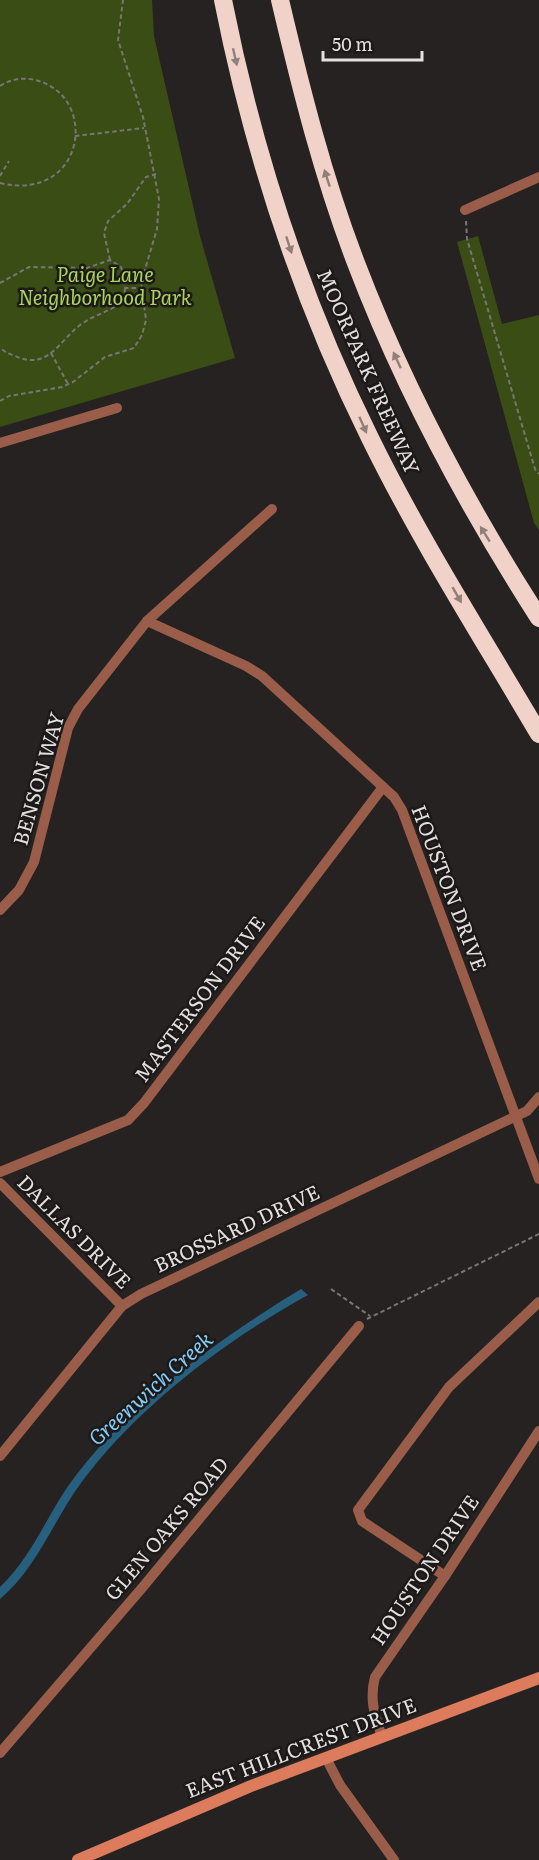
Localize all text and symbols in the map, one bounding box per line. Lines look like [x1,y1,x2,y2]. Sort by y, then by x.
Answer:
scale bar [323,24,422,62]
text: 50 m [332,30,373,57]
one-way arrow [230,48,240,66]
one-way arrow [322,169,331,187]
one-way arrow [284,236,294,254]
park label: Paige Lane Neighborhood Park [18,258,192,311]
street label: MOORPARK FREEWAY [311,263,429,479]
one-way arrow [392,351,401,368]
one-way arrow [359,416,368,433]
one-way arrow [480,525,491,542]
one-way arrow [452,587,463,603]
street label: BENSON WAY [4,708,70,848]
street label: HOUSTON DRIVE [405,800,496,975]
street label: MASTERSON DRIVE [126,908,271,1087]
street label: DALLAS DRIVE [12,1167,139,1294]
street label: BROSSARD DRIVE [148,1176,324,1279]
water label: Greenwich Creek [80,1322,219,1452]
street label: GLEN OAKS ROAD [96,1449,235,1606]
street label: HOUSTON DRIVE [362,1488,485,1650]
street label: EAST HILLCREST DRIVE [181,1688,420,1804]

